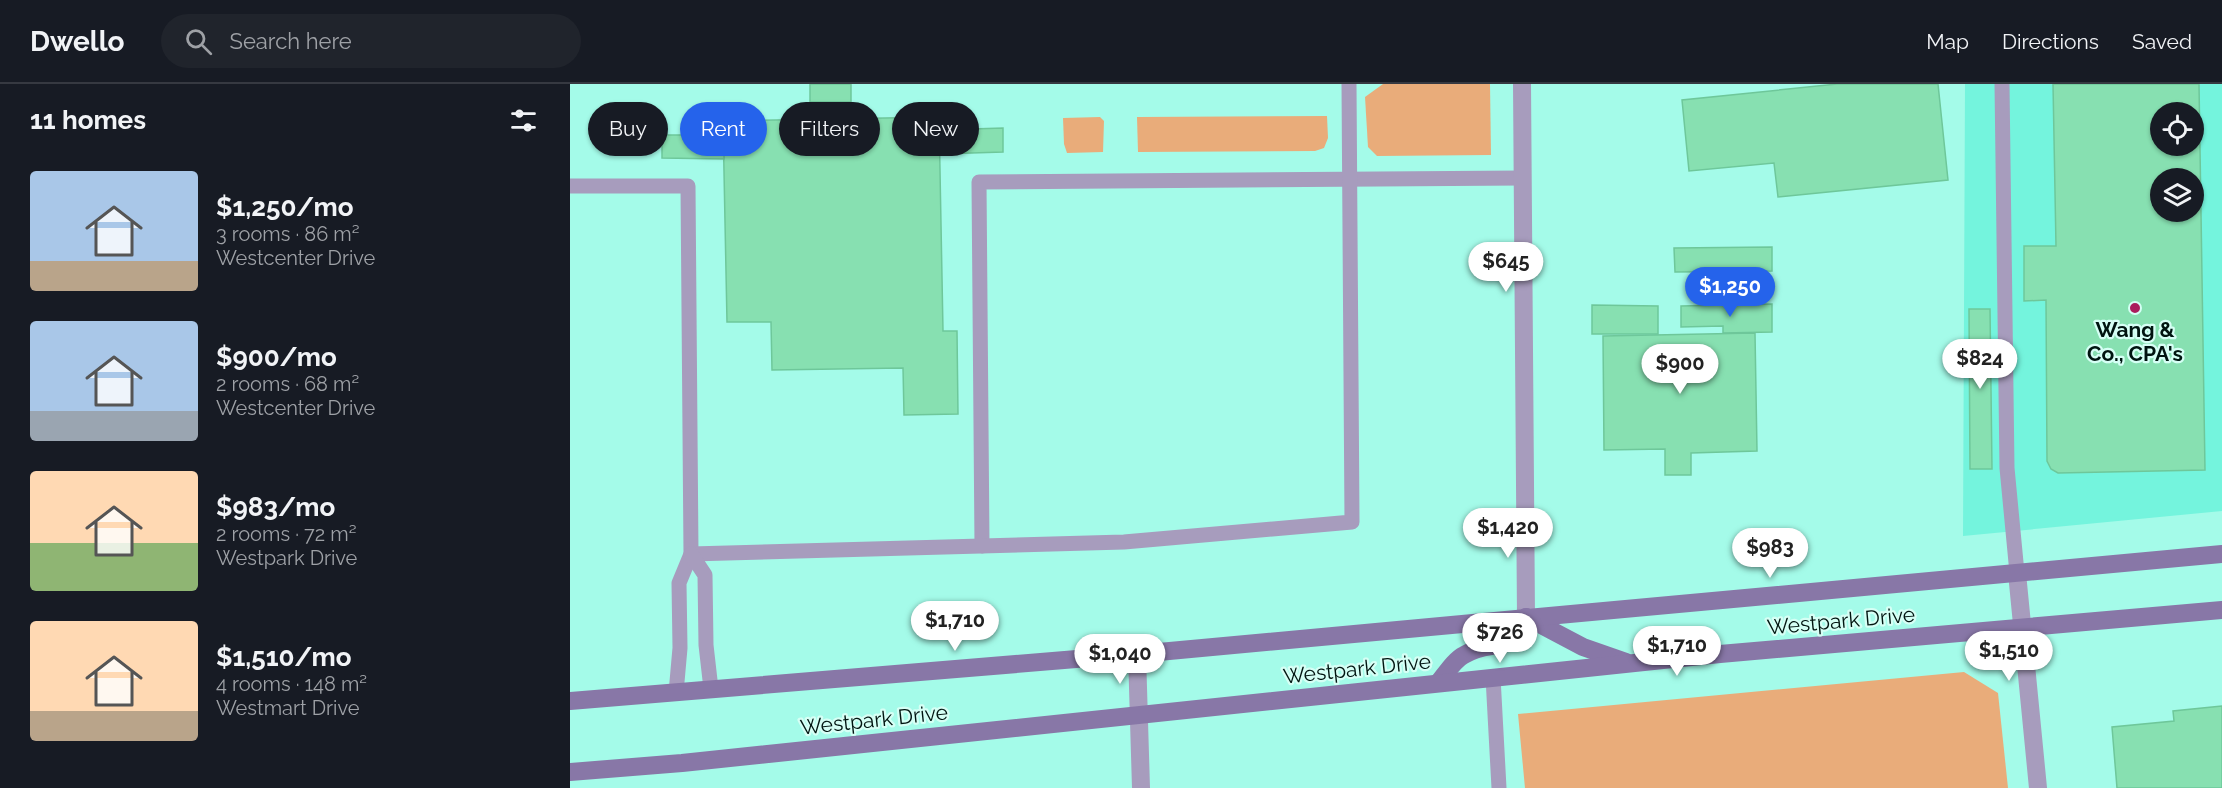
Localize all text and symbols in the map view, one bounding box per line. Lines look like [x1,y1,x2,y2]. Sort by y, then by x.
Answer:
search box [161,14,581,68]
text: Dwello [30,25,125,58]
icon: search [182,25,215,58]
text: Search here [230,28,352,54]
text: Map [1926,29,1969,54]
text: Directions [2002,29,2099,54]
text: Saved [2132,29,2192,54]
chip: Buy [588,102,668,156]
chip: Rent [680,102,767,156]
chip: Filters [779,102,880,156]
chip: New [892,102,979,156]
map controls [2150,102,2204,222]
button: locate [2150,102,2204,156]
icon: filters [507,104,540,137]
text: 11 homes [30,105,146,135]
button: layers [2150,168,2204,222]
text: $1,250/mo [216,192,353,222]
icon: home [78,195,150,267]
text: 3 rooms · 86 m² [216,222,359,246]
pin: $645 [1470,242,1542,293]
text: Westcenter Drive [216,246,375,270]
text: $645 [1482,249,1530,273]
pin: $1,250 [1681,267,1779,318]
text: $1,250 [1699,274,1761,298]
marker: Wang & Co., CPA's [2128,301,2142,315]
place label: Wang & Co., CPA's [2087,317,2183,366]
pin: $824 [1944,339,2016,390]
text: $900/mo [216,342,337,372]
pin: $900 [1644,344,1716,395]
icon: home [78,345,150,417]
text: $824 [1956,346,2004,370]
text: $900 [1655,351,1705,375]
text: 2 rooms · 68 m² [216,372,359,396]
text: Westcenter Drive [216,396,375,420]
text: $983/mo [216,492,335,522]
icon: home [78,495,150,567]
pin: $1,420 [1459,508,1557,559]
text: $1,420 [1477,515,1539,539]
text: 2 rooms · 72 m² [216,522,356,546]
pin: $983 [1734,528,1806,579]
text: $983 [1746,535,1794,559]
text: Westpark Drive [216,546,357,570]
pin: $1,710 [906,601,1004,652]
street label: Westpark Drive [1766,602,1916,639]
text: $1,710 [925,608,985,632]
pin: $726 [1464,613,1536,664]
text: $726 [1476,620,1524,644]
pin: $1,710 [1628,626,1726,677]
pin: $1,510 [1960,631,2058,682]
text: $1,710 [1647,633,1707,657]
pin: $1,040 [1071,634,1169,685]
text: $1,510 [1979,638,2039,662]
text: $1,040 [1088,641,1152,665]
text: $1,510/mo [216,642,352,672]
icon: home [78,645,150,717]
street label: Westpark Drive [1282,648,1432,689]
text: 4 rooms · 148 m² [216,672,367,696]
text: Westmart Drive [216,696,360,720]
street label: Westpark Drive [799,699,949,740]

